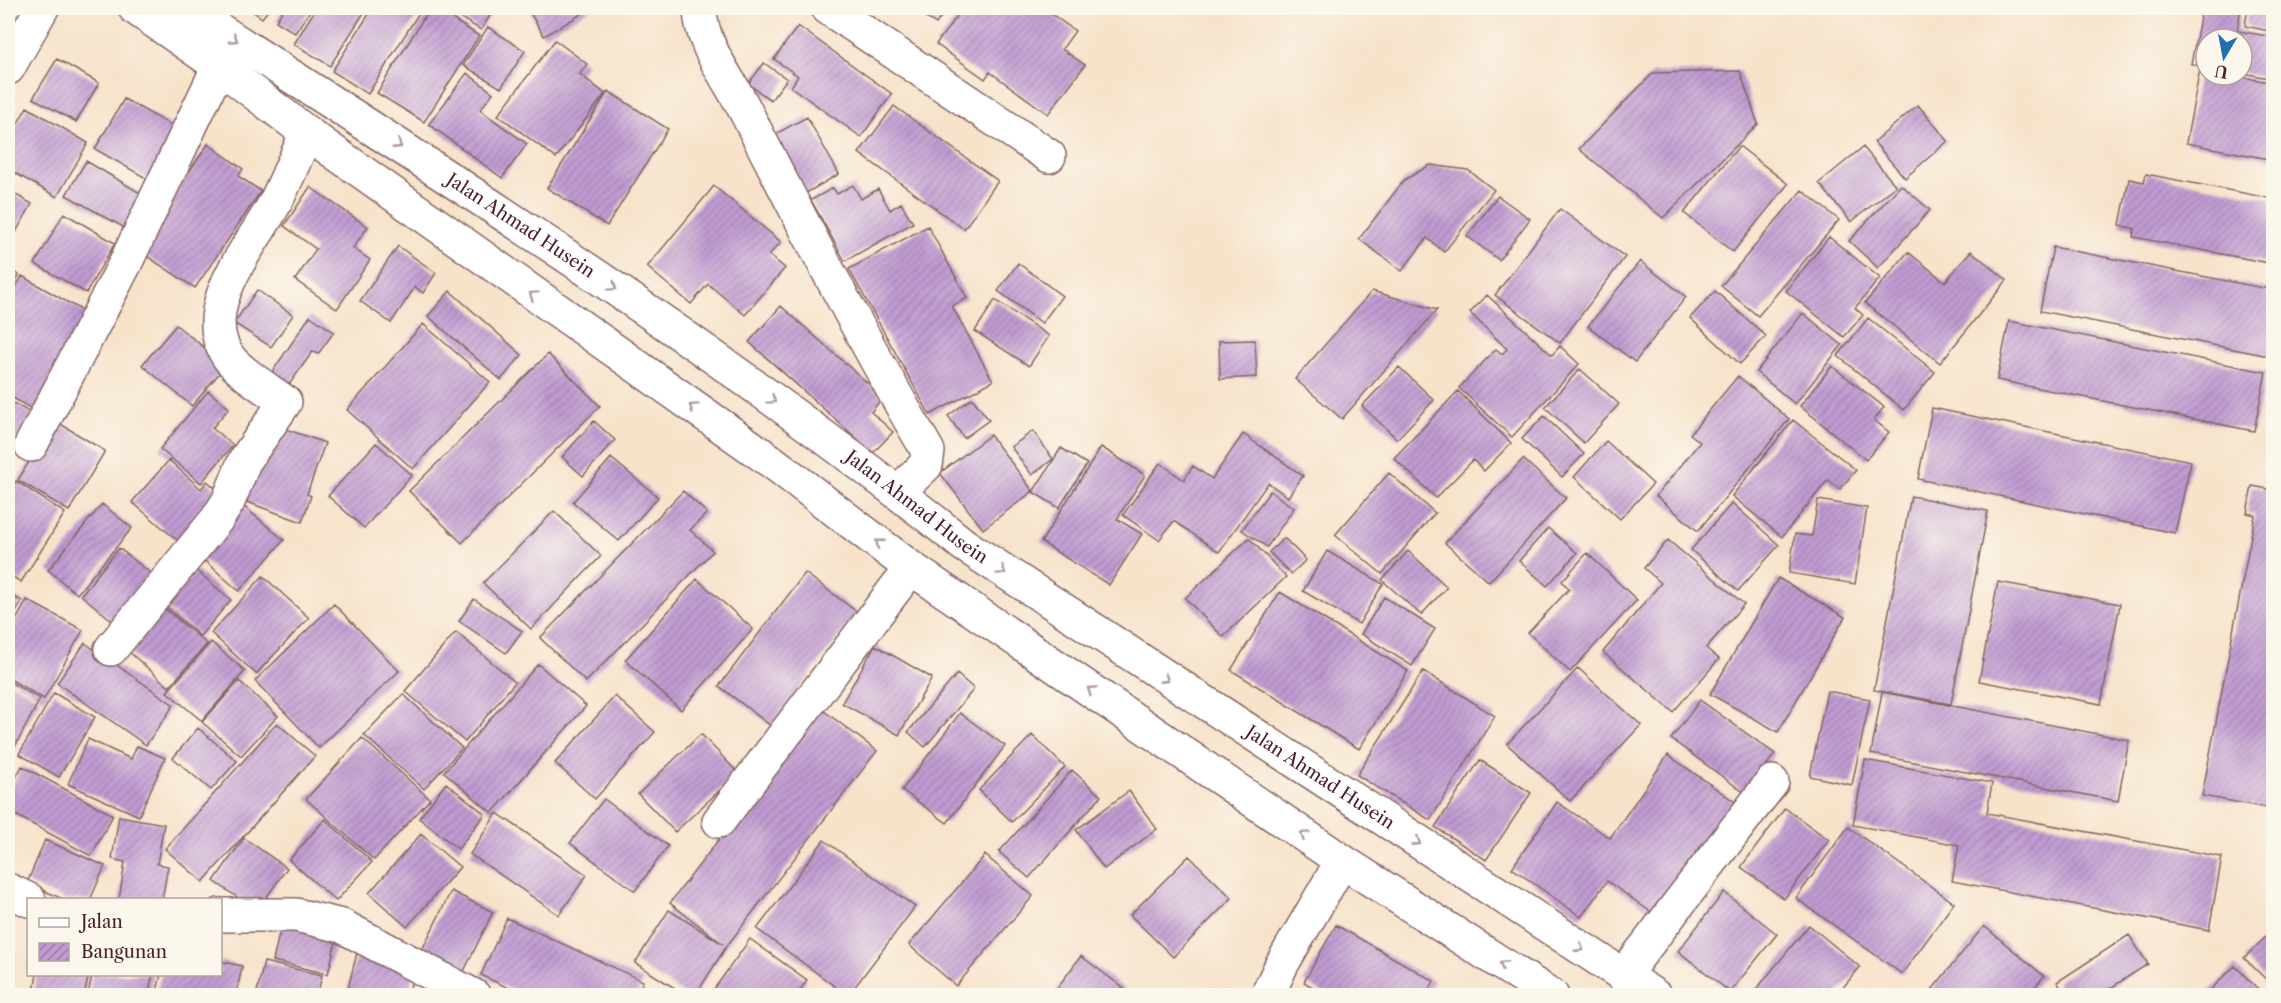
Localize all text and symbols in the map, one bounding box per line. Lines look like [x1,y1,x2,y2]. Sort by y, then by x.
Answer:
north arrow [2194,27,2254,87]
one-way arrow [228,32,239,43]
text: U [2213,61,2230,83]
one-way arrow [391,138,402,149]
street label: Jalan Ahmad Husein [440,167,599,283]
one-way arrow [607,280,618,291]
one-way arrow [529,291,540,302]
one-way arrow [766,393,777,404]
one-way arrow [689,403,700,414]
street label: Jalan Ahmad Husein [839,444,992,568]
one-way arrow [875,539,886,550]
one-way arrow [996,564,1007,575]
one-way arrow [1159,671,1169,683]
one-way arrow [1086,686,1097,697]
street label: Jalan Ahmad Husein [1239,719,1399,834]
one-way arrow [1300,831,1311,842]
one-way arrow [1410,835,1421,846]
legend [27,898,222,976]
text: Jalan [78,911,123,933]
text: Bangunan [81,941,167,963]
one-way arrow [1573,941,1584,952]
one-way arrow [1499,959,1509,971]

